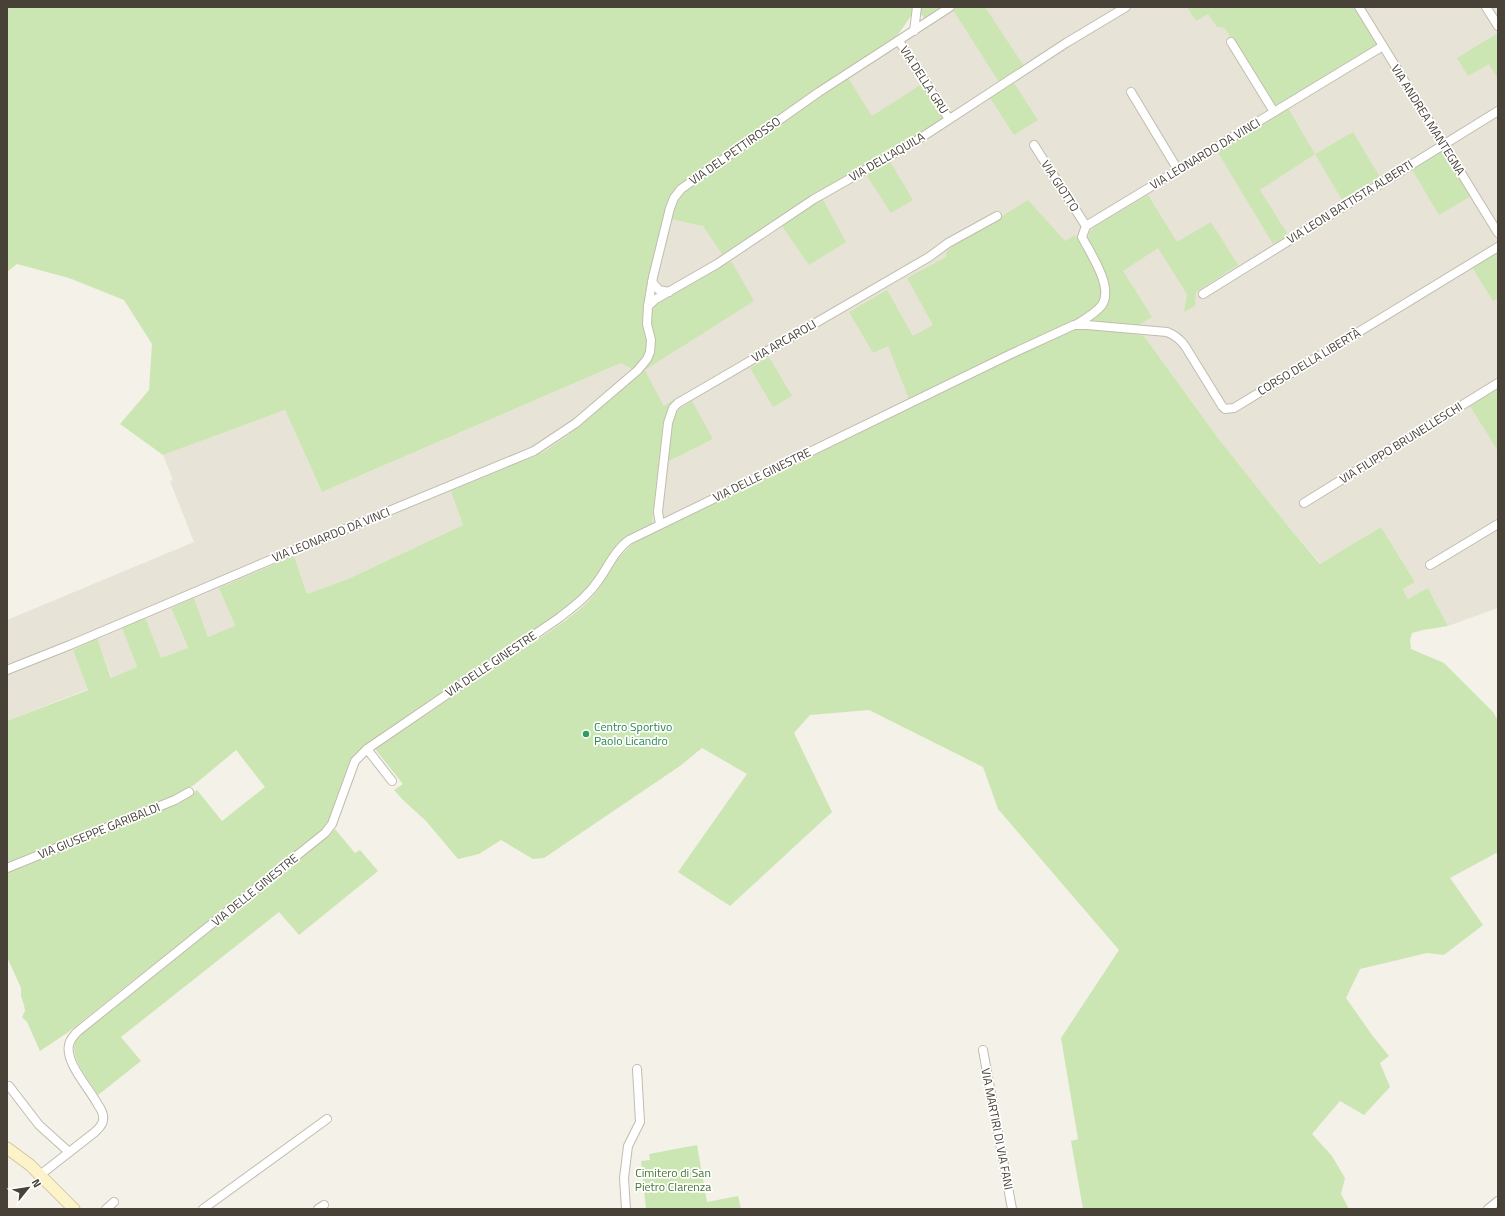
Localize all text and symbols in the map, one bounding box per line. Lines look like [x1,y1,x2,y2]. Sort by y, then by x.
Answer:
street label: VIA DELLA GRU [895,42,954,118]
street label: VIA ANDREA MANTEGNA [1387,61,1470,179]
street label: VIA DEL PETTIROSSO [685,112,784,189]
street label: VIA LEONARDO DA VINCI [1146,113,1264,194]
street label: VIA DELL'AQUILA [845,127,928,186]
street label: VIA LEON BATTISTA ALBERTI [1283,155,1417,248]
street label: VIA GIOTTO [1037,156,1084,215]
street label: VIA ARCAROLI [748,314,820,367]
street label: CORSO DELLA LIBERTÀ [1254,323,1364,400]
street label: VIA FILIPPO BRUNELLESCHI [1336,397,1466,488]
street label: VIA DELLE GINESTRE [710,442,814,506]
street label: VIA LEONARDO DA VINCI [269,502,393,567]
street label: VIA DELLE GINESTRE [441,626,541,701]
place label: Centro Sportivo Paolo Licandro [594,717,672,750]
marker: Centro Sportivo Paolo Licandro [581,729,591,739]
street label: VIA GIUSEPPE GARIBALDI [35,797,163,864]
street label: VIA DELLE GINESTRE [207,848,302,931]
street label: VIA MARTIRI DI VIA FANI [976,1066,1019,1191]
park label: Cimitero di San Pietro Clarenza [635,1163,711,1196]
north arrow [8,1168,48,1208]
text: N [28,1176,45,1190]

